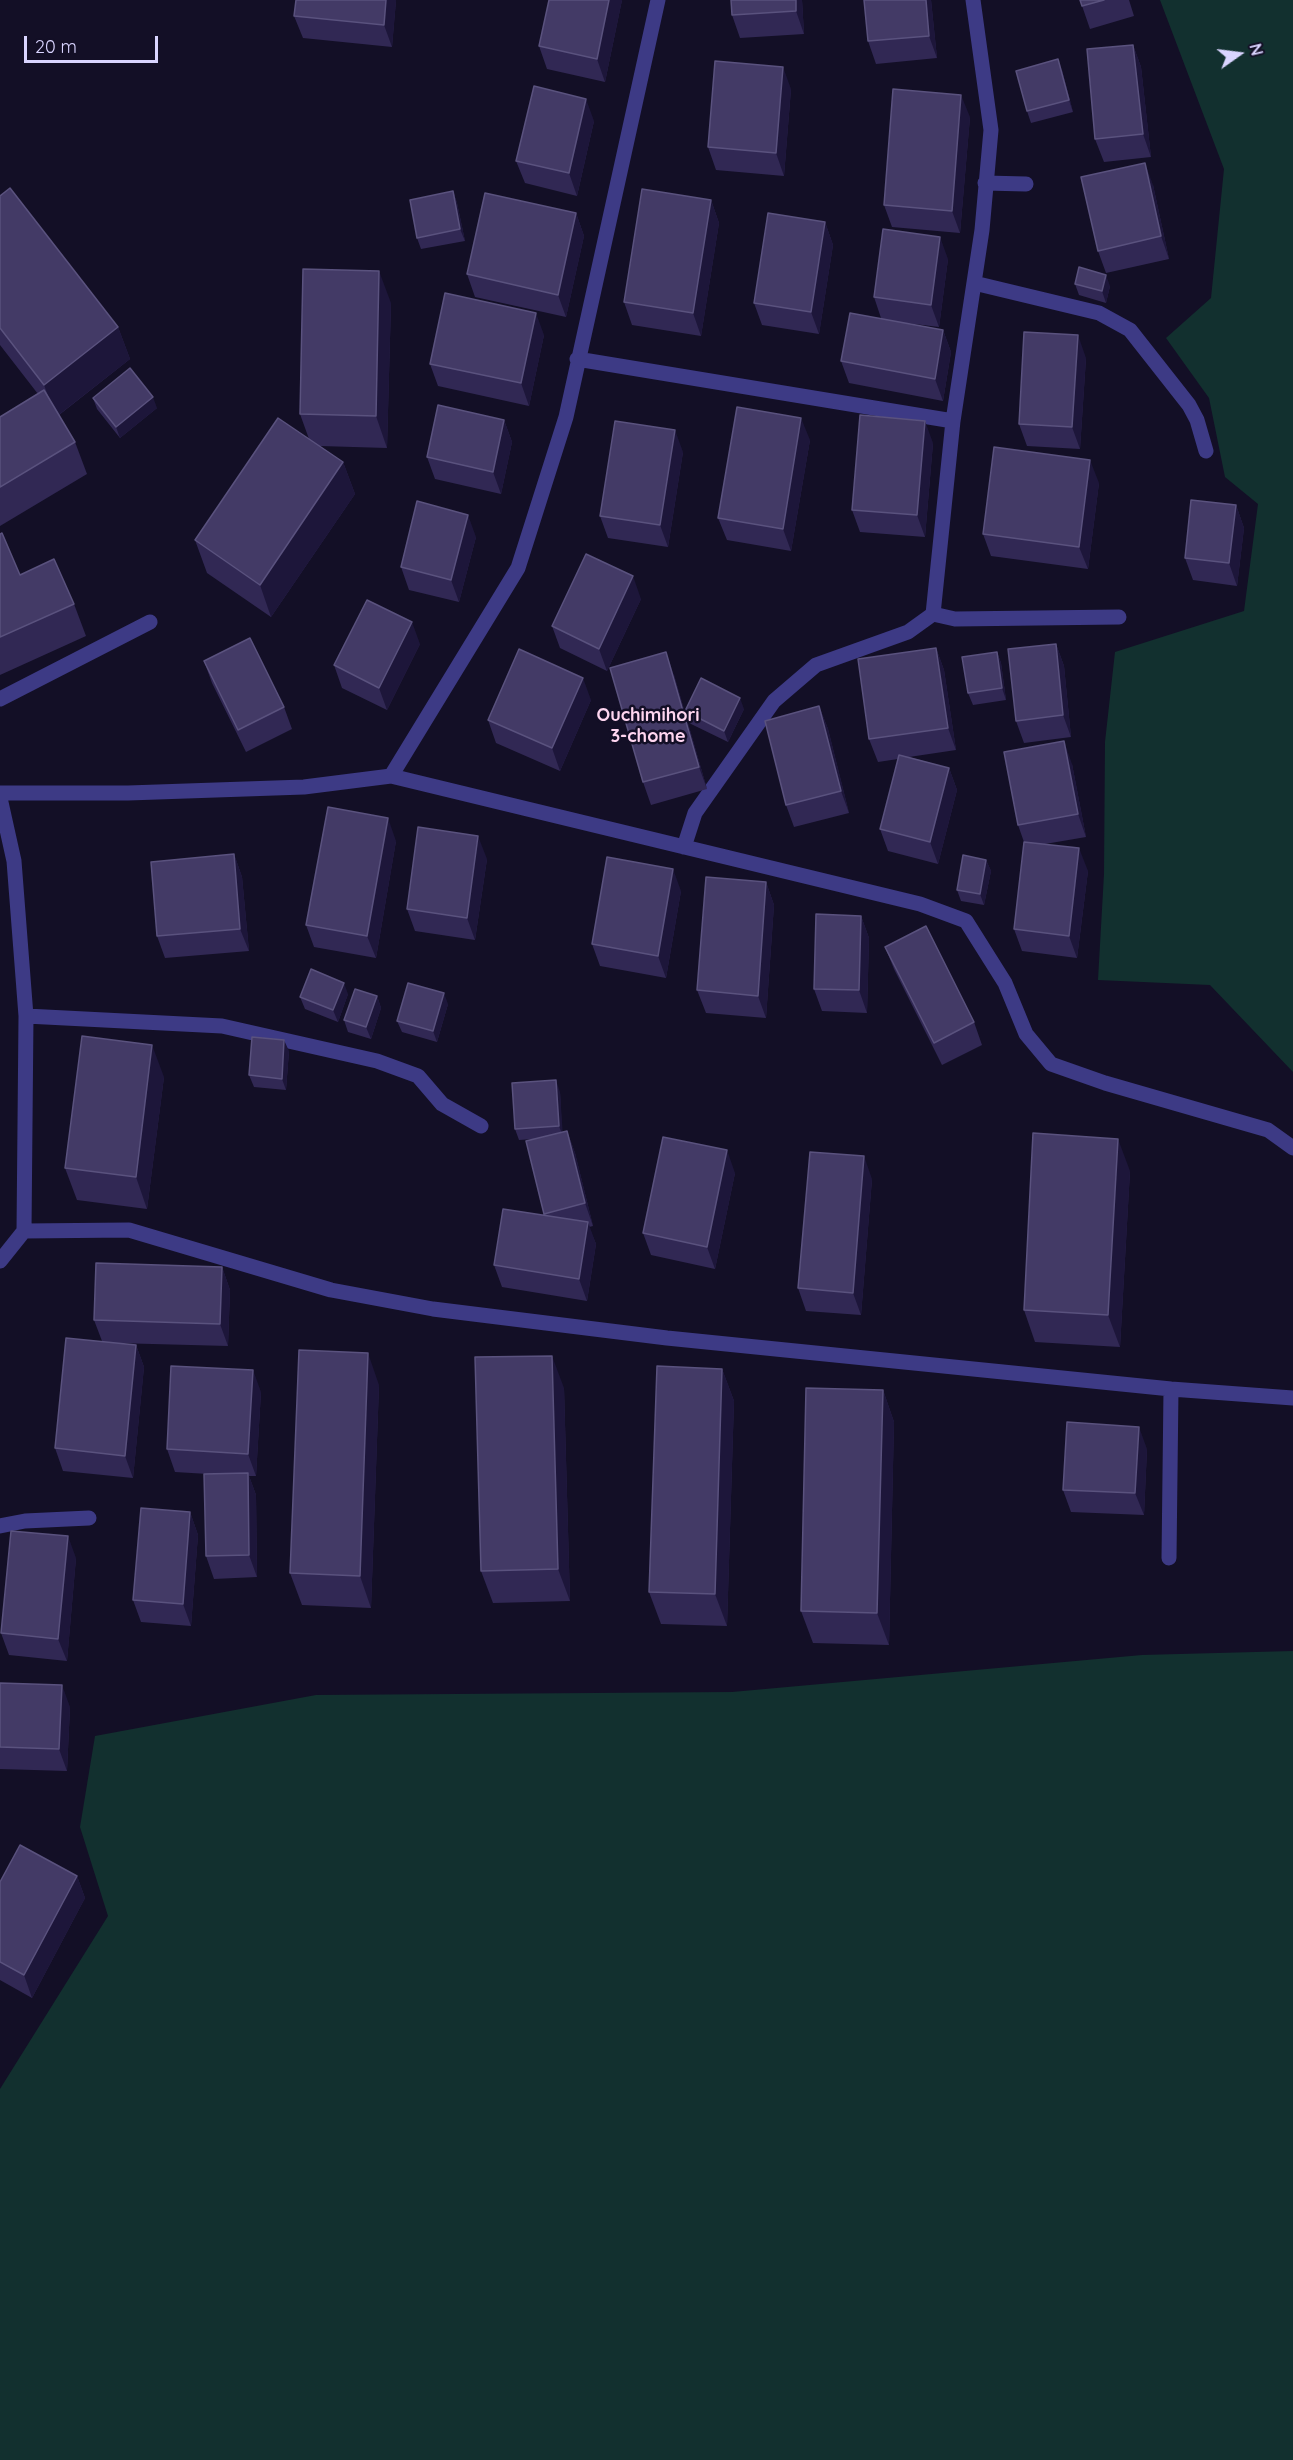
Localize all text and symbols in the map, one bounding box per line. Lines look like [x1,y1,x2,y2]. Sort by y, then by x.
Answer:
scale bar [27,24,160,62]
north arrow [1209,24,1269,84]
text: 20 m [35,35,77,58]
text: N [1245,42,1268,58]
district label: Ouchimihori 3-chome [596,705,700,748]

